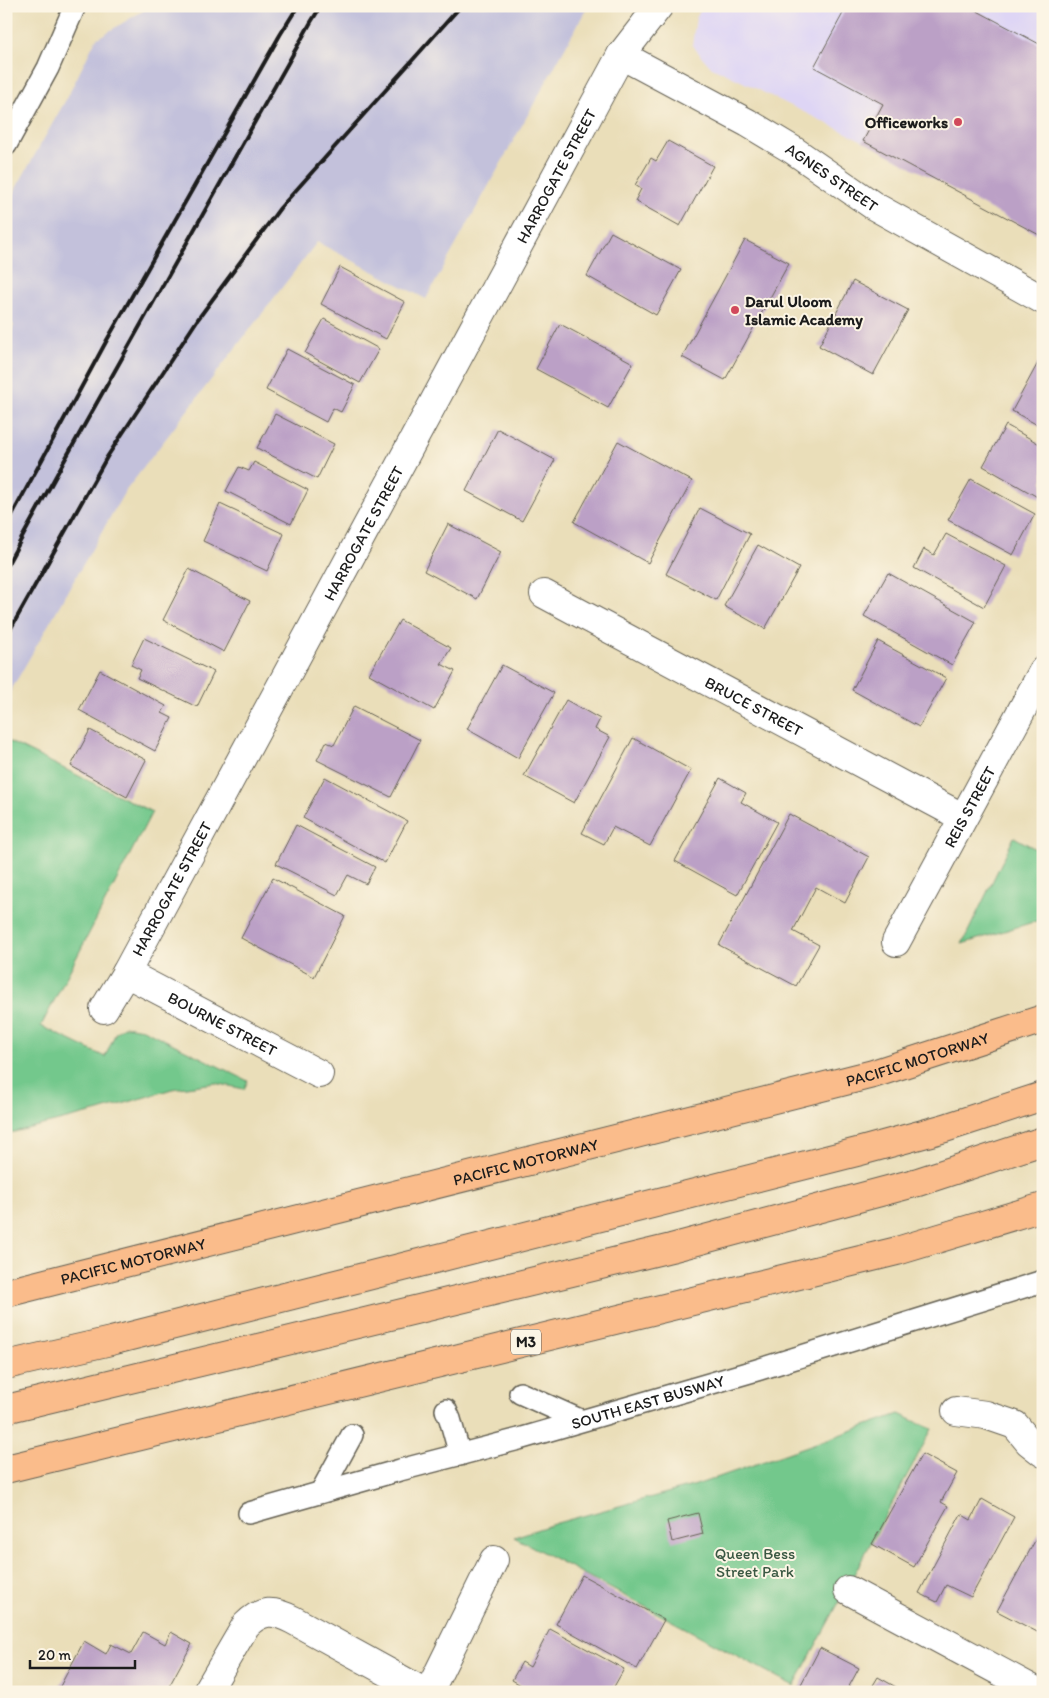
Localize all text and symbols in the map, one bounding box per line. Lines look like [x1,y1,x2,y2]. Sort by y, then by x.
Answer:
street label: HARROGATE STREET [512,105,600,247]
place label: Officeworks [865,113,948,132]
marker: Officeworks [952,116,964,128]
street label: AGNES STREET [782,139,882,216]
place label: Darul Uloom Islamic Academy [745,292,863,330]
marker: Darul Uloom Islamic Academy [729,304,741,316]
street label: HARROGATE STREET [320,463,408,604]
street label: BRUCE STREET [702,673,806,740]
street label: REIS STREET [940,763,1000,851]
street label: HARROGATE STREET [128,818,216,959]
street label: BOURNE STREET [165,988,280,1060]
street label: PACIFIC MOTORWAY [844,1028,992,1091]
street label: PACIFIC MOTORWAY [451,1135,600,1190]
street label: PACIFIC MOTORWAY [58,1234,208,1289]
road number: M3 [511,1330,541,1354]
street label: SOUTH EAST BUSWAY [569,1371,727,1433]
park label: Queen Bess Street Park [715,1544,795,1581]
scale bar [30,1638,135,1670]
text: 20 m [38,1646,72,1664]

